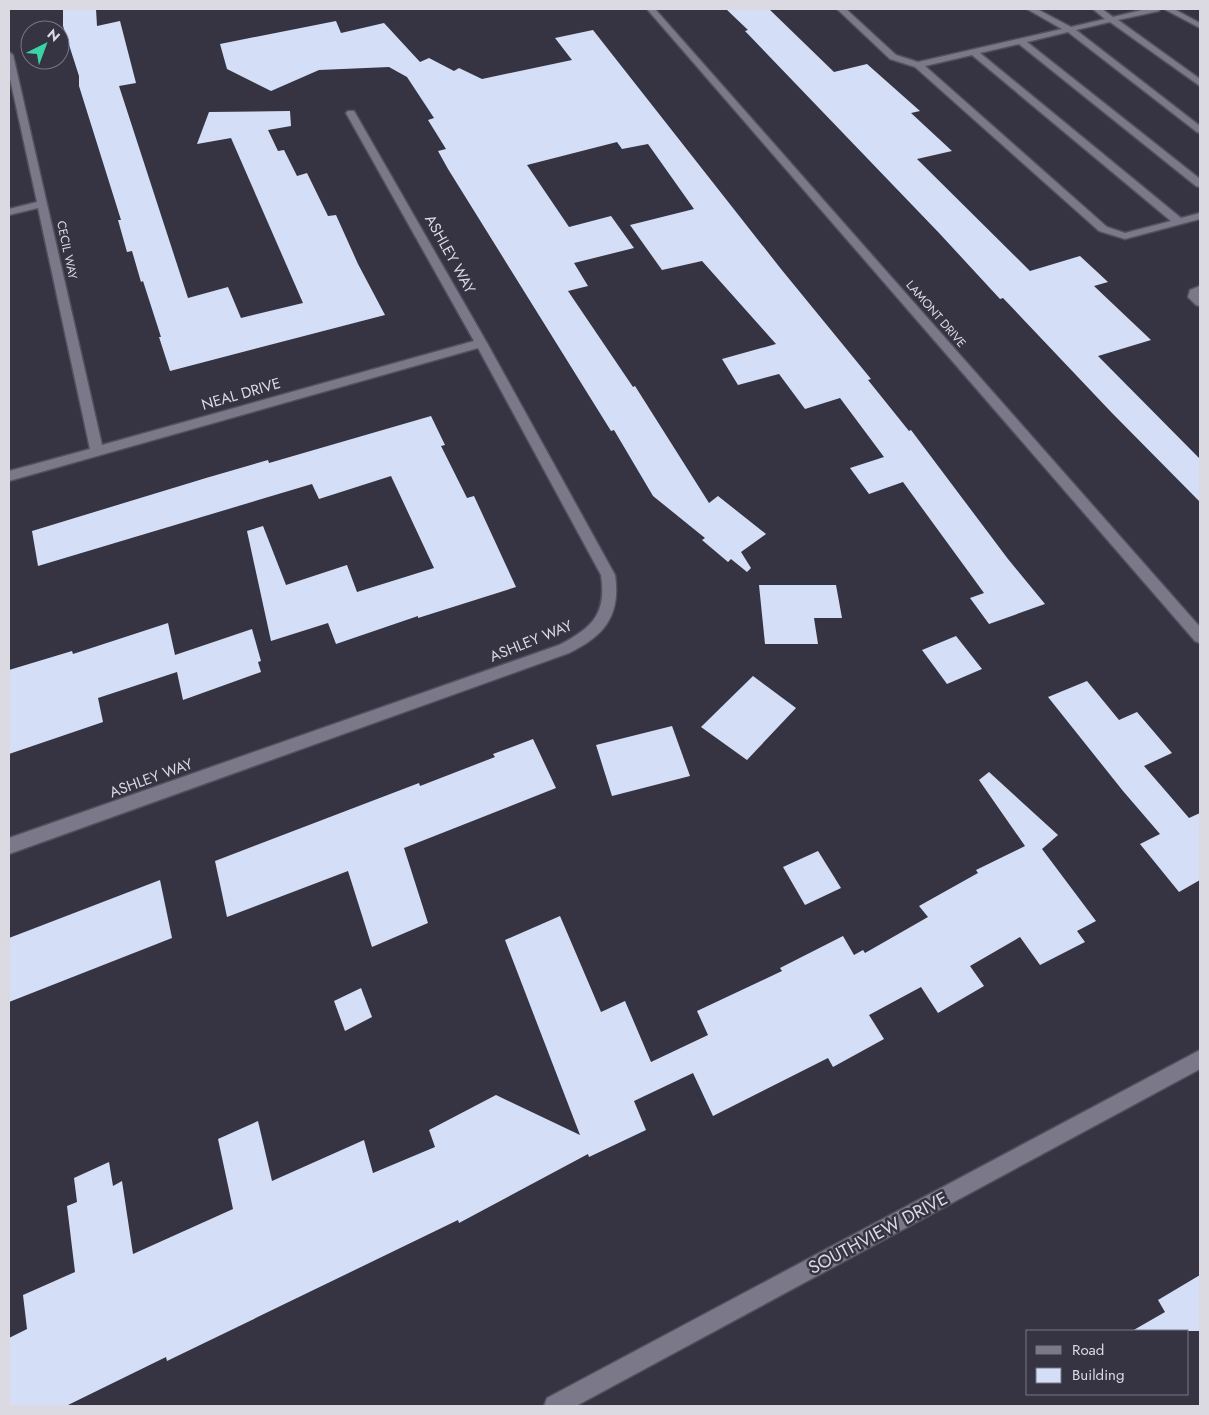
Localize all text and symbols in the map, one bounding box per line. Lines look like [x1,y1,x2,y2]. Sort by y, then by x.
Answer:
north arrow [20,20,70,70]
text: N [43,24,65,46]
street label: ASHLEY WAY [419,210,481,298]
street label: CECIL WAY [52,219,82,281]
street label: LAMONT DRIVE [902,277,970,351]
street label: NEAL DRIVE [199,372,283,416]
street label: ASHLEY WAY [486,614,576,668]
street label: ASHLEY WAY [106,753,196,803]
street label: SOUTHVIEW DRIVE [804,1185,952,1281]
legend [1026,1330,1189,1395]
text: Road [1072,1339,1104,1361]
text: Building [1072,1364,1124,1386]

